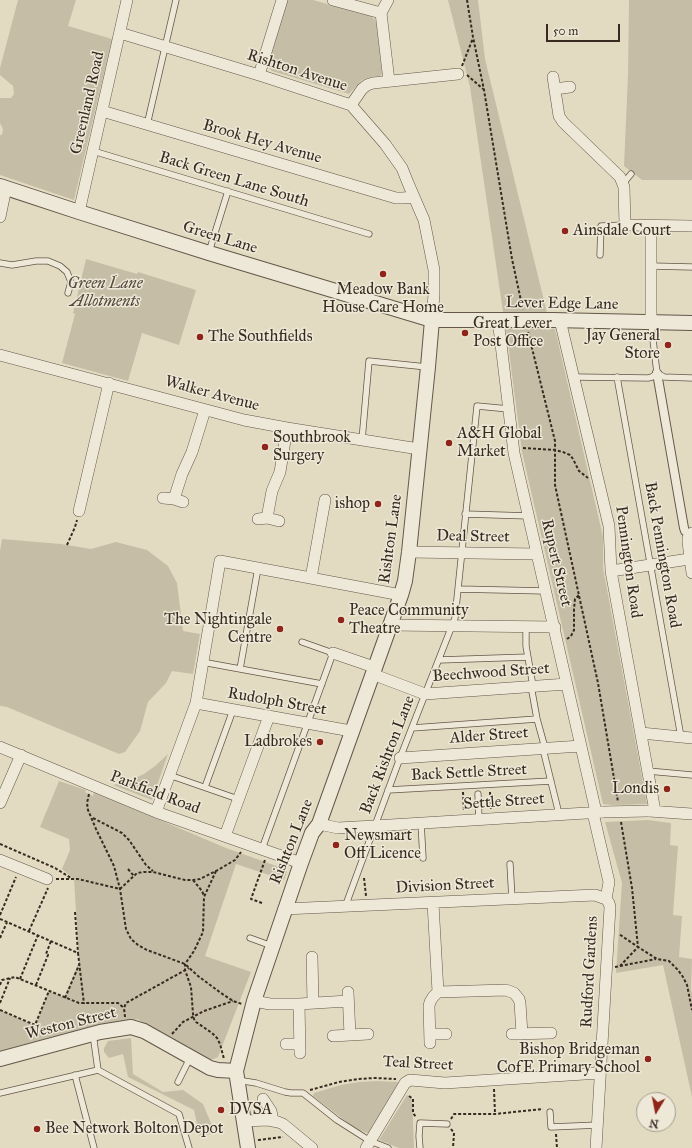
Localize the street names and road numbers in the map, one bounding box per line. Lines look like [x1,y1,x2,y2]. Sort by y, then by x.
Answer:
street label: Rishton Avenue [244,46,350,96]
street label: Greenland Road [67,50,109,156]
street label: Brook Hey Avenue [200,116,324,168]
street label: Back Green Lane South [157,148,311,212]
street label: Green Lane [180,218,260,258]
street label: Lever Edge Lane [505,293,619,315]
street label: Walker Avenue [163,372,261,416]
street label: Back Pennington Road [640,480,684,630]
street label: Rishton Lane [375,493,407,585]
street label: Pennington Road [611,505,645,619]
street label: Rupert Street [537,517,575,609]
street label: Deal Street [436,527,510,547]
street label: Beechwood Street [432,659,550,687]
street label: Rudolph Street [226,684,328,720]
street label: Back Rishton Lane [357,693,419,817]
street label: Alder Street [449,724,529,748]
street label: Back Settle Street [410,760,528,786]
street label: Parkfield Road [107,767,203,819]
street label: Settle Street [463,790,545,814]
street label: Rishton Lane [266,797,318,887]
street label: Division Street [395,874,495,898]
street label: Rudford Gardens [577,916,603,1028]
street label: Weston Street [24,1003,118,1045]
street label: Teal Street [382,1053,454,1075]

